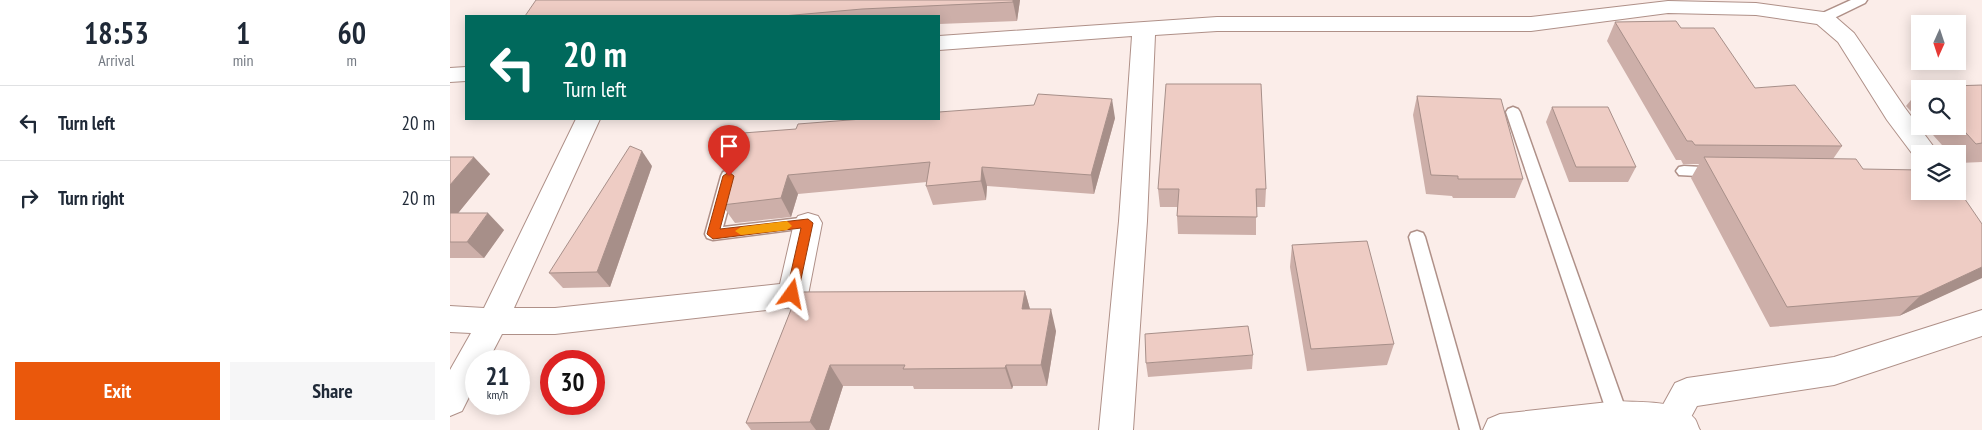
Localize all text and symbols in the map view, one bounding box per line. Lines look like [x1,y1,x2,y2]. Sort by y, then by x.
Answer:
text: 18:53 [84,13,149,52]
text: 1 [236,13,250,52]
text: 60 [337,13,366,52]
north arrow [1911,15,1966,70]
map controls [1911,15,1966,200]
text: 20 m [563,31,627,77]
icon: left [480,35,545,100]
text: Arrival [98,50,134,70]
text: min [233,50,254,70]
text: m [347,50,357,70]
text: Turn left [563,75,627,103]
button: search [1911,80,1966,135]
icon: left [15,109,43,137]
text: Turn left [58,111,115,135]
text: 20 m [402,111,435,135]
pin [708,125,750,176]
icon: arrive [715,132,743,160]
button: layers [1911,145,1966,200]
icon: right [15,184,43,212]
text: Turn right [58,186,124,210]
text: 20 m [402,186,435,210]
position arrow [765,267,817,319]
speed limit sign: 30 [540,350,605,415]
text: 21 [486,360,509,392]
button: Exit [15,362,220,420]
button: Share [230,362,435,420]
text: km/h [487,387,508,402]

